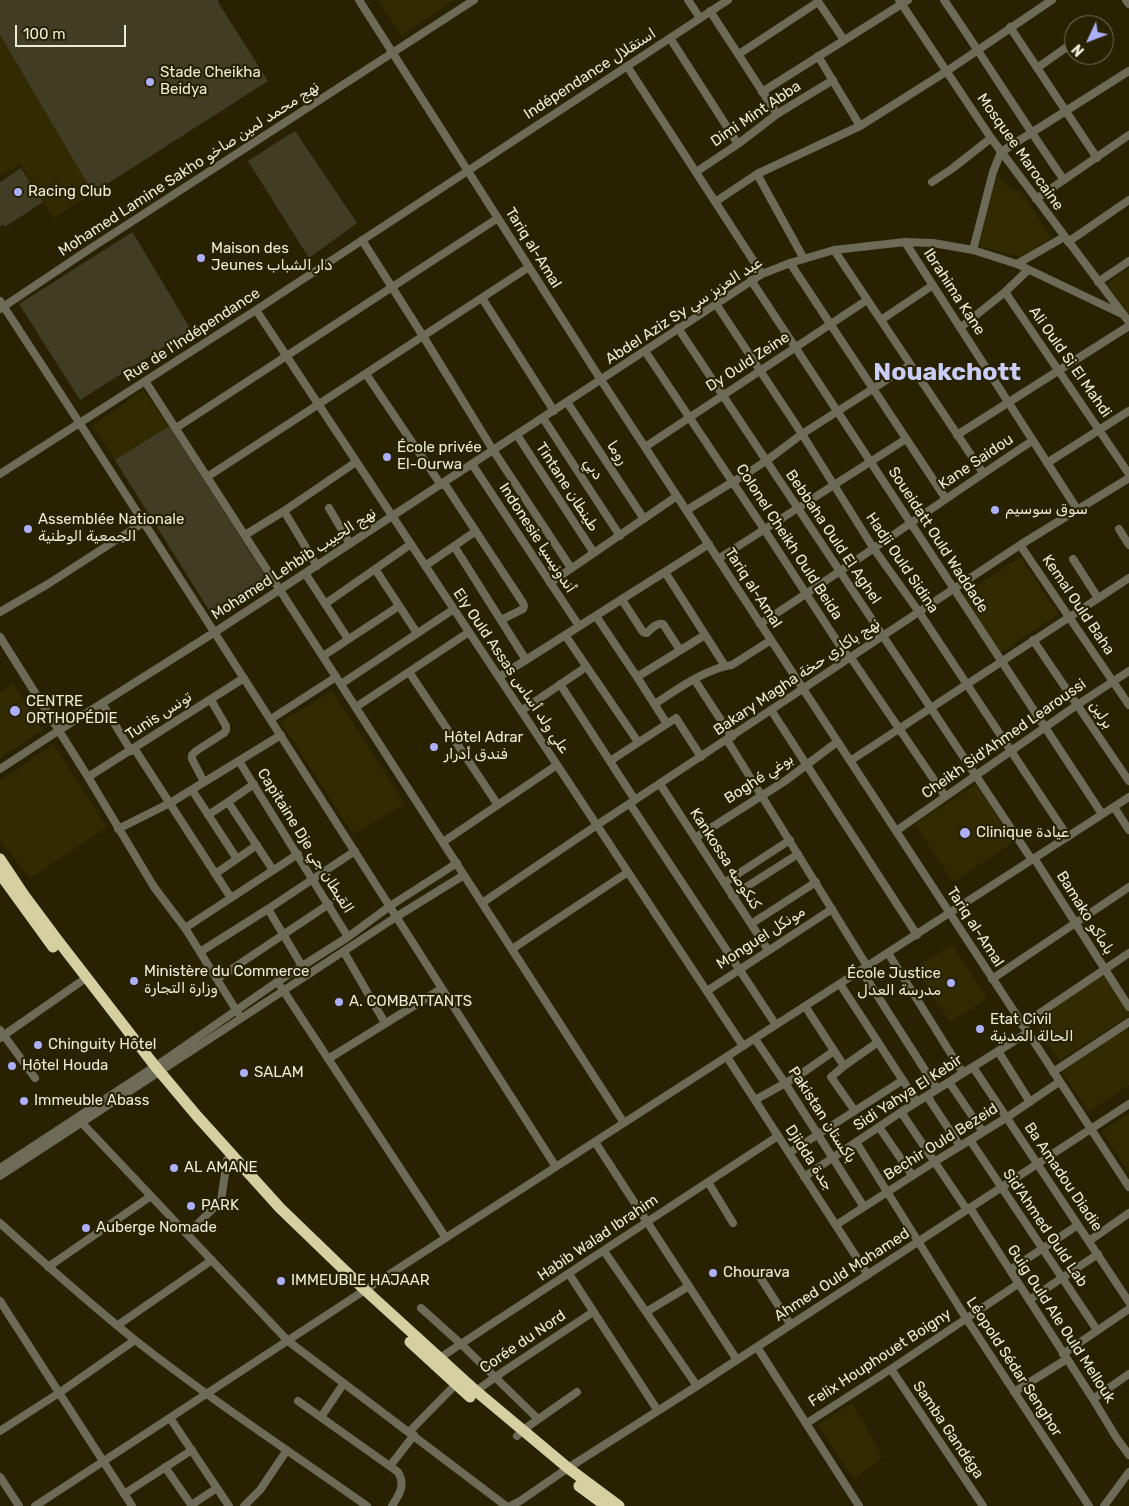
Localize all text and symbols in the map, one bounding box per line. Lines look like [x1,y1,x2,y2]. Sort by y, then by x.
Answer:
scale bar [18,15,129,47]
north arrow [1064,15,1114,65]
text: 100 m [23,25,65,43]
street label: Indépendance استقلال [521,25,659,123]
text: N [1069,40,1088,59]
place label: Stade Cheikha Beidya [160,64,261,99]
marker: Stade Cheikha Beidya [144,76,156,88]
street label: Dimi Mint Abba [708,77,804,151]
street label: Mohamed Lamine Sakho نهج محمد لمين صاخو [55,78,323,260]
street label: Mosquee Marocaine [973,90,1067,214]
place label: Racing Club [28,183,111,201]
marker: Racing Club [12,186,24,198]
street label: Tariq al-Amal [501,204,565,292]
place label: Maison des Jeunes دار الشباب [211,240,333,275]
street label: Ibrahima Kane [919,245,989,339]
marker: Maison des Jeunes دار الشباب [195,252,207,264]
street label: Abdel Aziz Sy عبد العزيز سي [602,254,766,368]
street label: Rue de l'Indépendance [121,284,263,386]
street label: Ali Ould Si El Mahdi [1025,303,1115,421]
street label: Dy Ould Zeine [703,328,793,396]
district label: Nouakchott [873,358,1021,388]
street label: Kane Saidou [935,430,1017,494]
street label: روما [603,438,631,468]
place label: École privée El-Ourwa [397,439,482,474]
street label: Tintane طينطان [532,439,602,535]
marker: École privée El-Ourwa [381,451,393,463]
street label: دبي [579,455,607,483]
street label: Colonel Cheikh Ould Beida [732,461,846,623]
street label: Soueidatt Ould Waddade [884,464,992,616]
street label: Bebbaha Ould El Aghel [781,467,885,607]
street label: Indonesie أندونيسيا [495,480,579,596]
place label: سوق سوسيم [1005,501,1088,519]
street label: Mohamed Lehbib نهج الحبيب [208,504,380,624]
marker: سوق سوسيم [989,504,1001,516]
street label: Hadji Ould Sidina [862,509,942,617]
place label: Assemblée Nationale الجمعية الوطنية [38,511,184,546]
marker: Assemblée Nationale الجمعية الوطنية [22,523,34,535]
street label: Tariq al-Amal [720,545,786,631]
street label: Kemal Ould Baha [1038,551,1118,659]
street label: Ely Ould Assas علي ولد أساس [449,585,573,757]
street label: Bakary Magha نهج باكاري حخة [710,614,884,740]
street label: Cheikh Sid'Ahmed Learoussi [918,675,1090,803]
street label: Tunis تونس [123,688,195,744]
place label: CENTRE ORTHOPÉDIE [26,693,118,728]
street label: برلين [1085,698,1117,732]
marker: CENTRE ORTHOPÉDIE [8,704,22,718]
place label: Hôtel Adrar فندق أدرار [444,729,523,764]
marker: Hôtel Adrar فندق أدرار [428,741,440,753]
street label: Boghé بوغي [721,750,797,808]
street label: Capitaine Dje القبطان جي [253,765,357,917]
street label: Kankossa كنكوصه [686,805,764,913]
place label: Clinique عيادة [976,824,1069,842]
marker: Clinique عيادة [958,826,972,840]
street label: Bamako باماكو [1052,868,1118,958]
street label: Tariq al-Amal [942,884,1008,970]
street label: Monguel مونكل [713,903,809,973]
place label: Ministère du Commerce وزارة التجارة [144,963,309,998]
place label: École Justice مدرسة العدل [847,965,941,1000]
marker: Ministère du Commerce وزارة التجارة [128,975,140,987]
marker: École Justice مدرسة العدل [945,977,957,989]
place label: A. COMBATTANTS [349,993,472,1011]
marker: A. COMBATTANTS [333,996,345,1008]
place label: Etat Civil الحالة المدنية [990,1011,1074,1046]
marker: Etat Civil الحالة المدنية [974,1023,986,1035]
place label: Chinguity Hôtel [48,1036,156,1054]
marker: Chinguity Hôtel [32,1039,44,1051]
street label: Sidi Yahya El Kebir [850,1051,966,1135]
place label: Hôtel Houda [22,1057,108,1075]
marker: Hôtel Houda [6,1060,18,1072]
street label: Pakistan باكستان [784,1063,860,1167]
place label: SALAM [254,1064,304,1082]
marker: SALAM [238,1067,250,1079]
place label: Immeuble Abass [34,1092,149,1110]
marker: Immeuble Abass [18,1095,30,1107]
street label: Bechir Ould Bezeid [881,1100,1001,1184]
street label: Ba Amadou Diadie [1020,1119,1106,1235]
street label: Djidda جدة [781,1122,837,1194]
place label: AL AMANE [184,1159,258,1177]
marker: AL AMANE [168,1162,180,1174]
street label: Sid'Ahmed Ould Lab [999,1165,1091,1291]
street label: Habib Walad Ibrahim [534,1191,662,1285]
place label: PARK [201,1197,239,1215]
marker: PARK [185,1200,197,1212]
place label: Auberge Nomade [96,1219,217,1237]
marker: Auberge Nomade [80,1222,92,1234]
street label: Ahmed Ould Mohamed [771,1225,913,1325]
street label: Guig Ould Ale Ould Mellouk [1003,1241,1119,1407]
place label: Chourava [723,1264,790,1282]
marker: Chourava [707,1267,719,1279]
place label: IMMEUBLE HAJAAR [291,1272,430,1290]
marker: IMMEUBLE HAJAAR [275,1275,287,1287]
street label: Léopold Sédar Senghor [962,1294,1066,1440]
street label: Felix Houphouet Boigny [805,1305,955,1411]
street label: Corée du Nord [477,1307,569,1377]
street label: Samba Gandéga [909,1378,987,1482]

